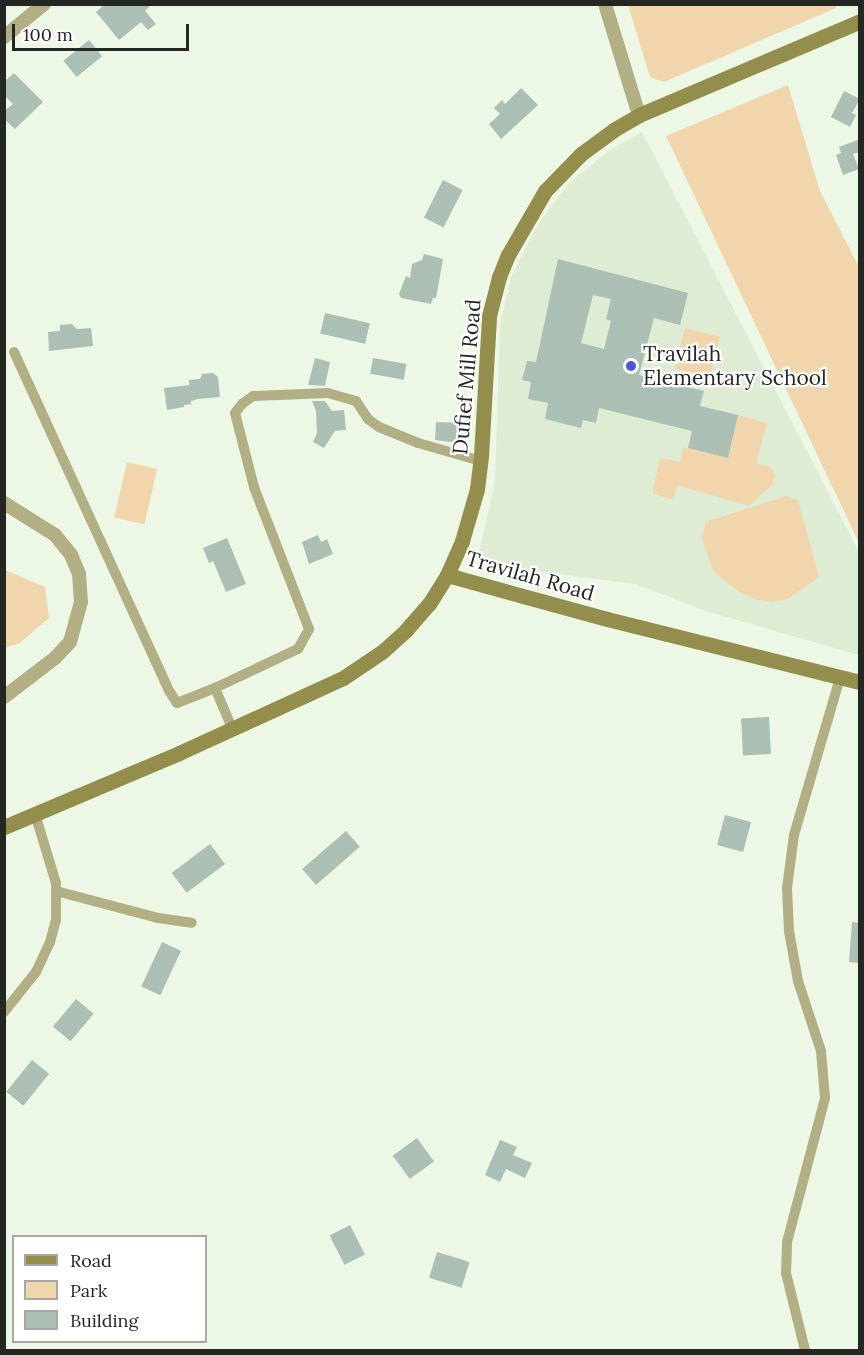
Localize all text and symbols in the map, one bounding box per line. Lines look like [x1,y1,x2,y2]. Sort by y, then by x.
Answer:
scale bar [15,12,192,50]
text: 100 m [23,23,73,46]
street label: Dufief Mill Road [448,298,486,456]
place label: Travilah Elementary School [643,341,827,391]
marker: Travilah Elementary School [624,359,638,373]
street label: Travilah Road [463,546,597,606]
legend [12,1235,207,1343]
text: Road [70,1249,112,1272]
text: Park [70,1279,107,1302]
text: Building [70,1309,138,1332]

